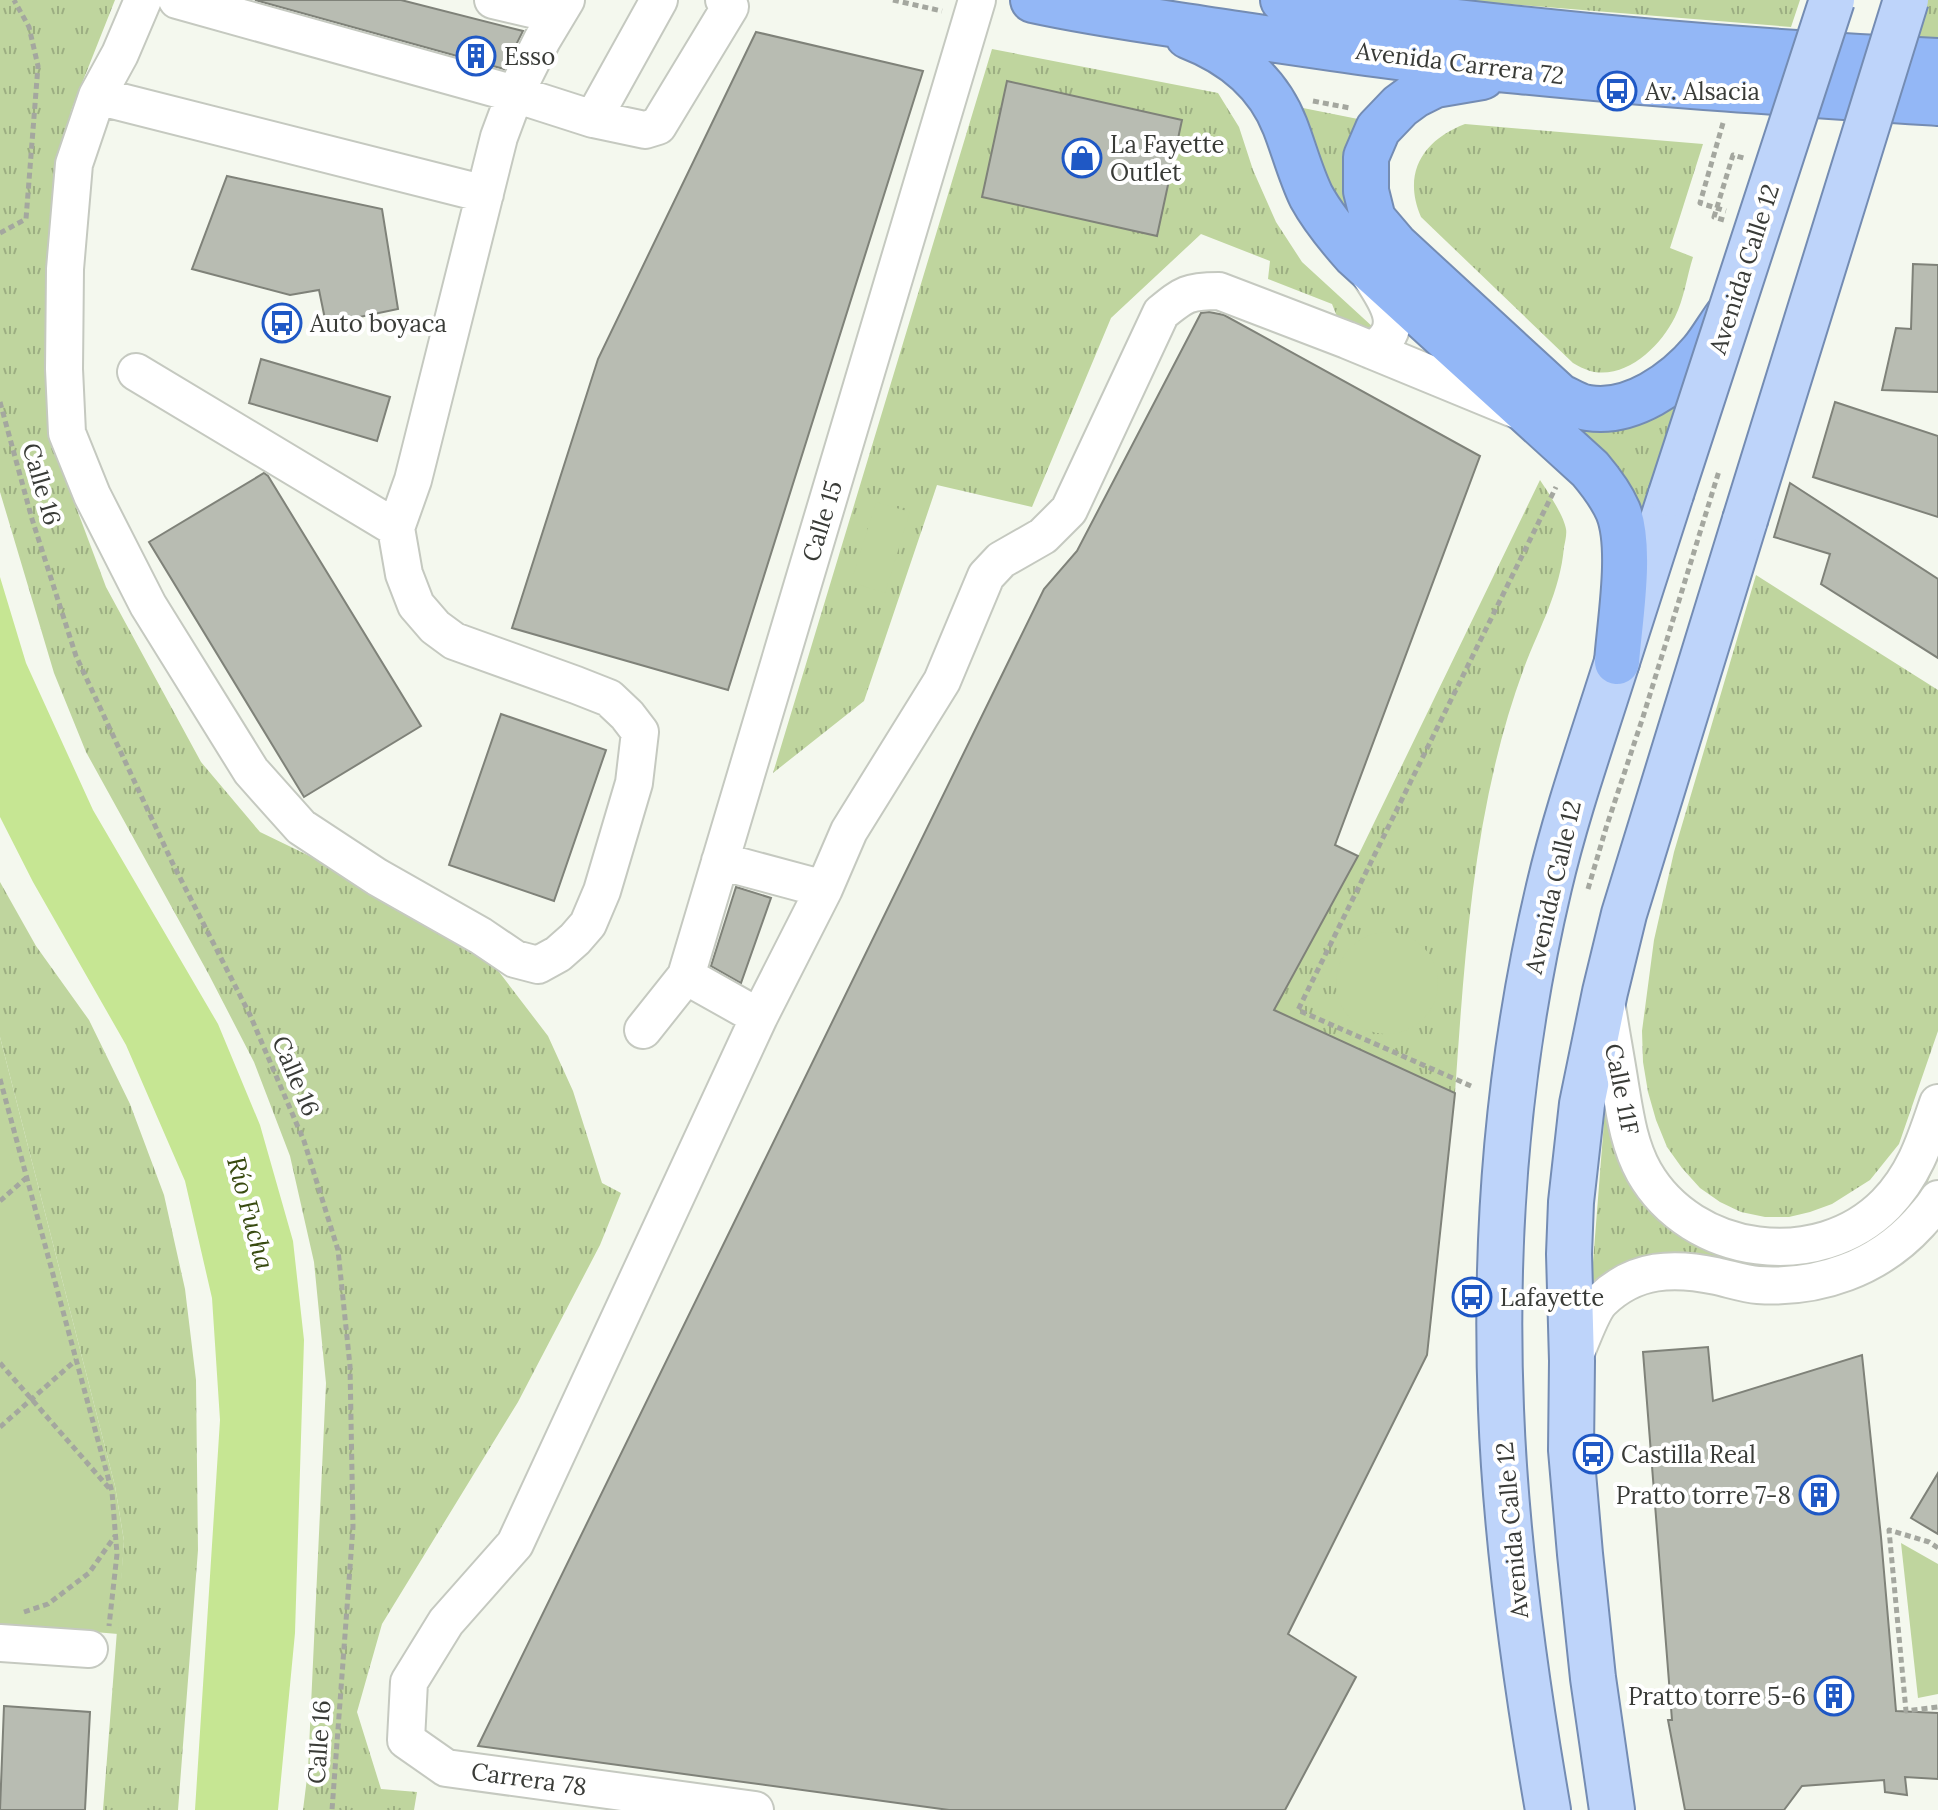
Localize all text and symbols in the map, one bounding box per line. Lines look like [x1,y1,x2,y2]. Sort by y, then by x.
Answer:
building icon: Esso [455,35,497,77]
street label: Avenida Carrera 72 [1353,35,1566,91]
place label: Esso [504,41,555,72]
bus stop icon: Av. Alsacia [1596,70,1638,112]
place label: Av. Alsacia [1644,76,1760,107]
place label: La Fayette Outlet [1110,129,1225,188]
shop icon: La Fayette Outlet [1061,137,1103,179]
street label: Avenida Calle 12 [1702,180,1786,359]
bus stop icon: Auto boyaca [261,302,303,344]
place label: Auto boyaca [309,308,447,339]
street label: Calle 16 [16,439,68,529]
street label: Calle 15 [795,477,849,565]
street label: Avenida Calle 12 [1518,797,1588,978]
street label: Calle 16 [265,1031,327,1121]
street label: Calle 11F [1598,1041,1646,1137]
water label: Río Fucha [220,1153,282,1274]
bus stop icon: Lafayette [1451,1276,1493,1318]
place label: Lafayette [1500,1282,1604,1313]
bus stop icon: Castilla Real [1572,1433,1614,1475]
place label: Castilla Real [1621,1439,1756,1470]
street label: Avenida Calle 12 [1489,1440,1535,1621]
building icon: Pratto torre 7-8 [1798,1474,1840,1516]
place label: Pratto torre 7-8 [1616,1480,1791,1511]
building icon: Pratto torre 5-6 [1813,1675,1855,1717]
place label: Pratto torre 5-6 [1628,1681,1806,1712]
street label: Calle 16 [301,1699,337,1785]
street label: Carrera 78 [469,1756,589,1802]

